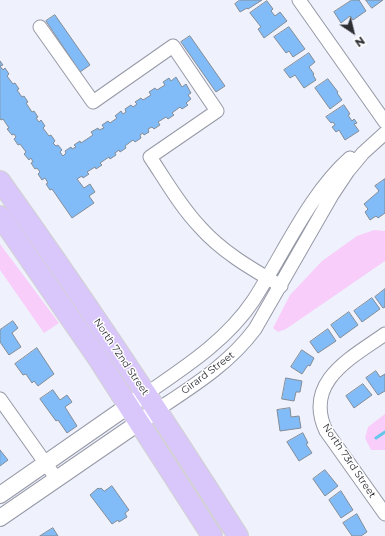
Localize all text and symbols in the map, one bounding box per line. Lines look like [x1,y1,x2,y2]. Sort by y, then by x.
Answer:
north arrow [333,12,373,52]
text: N [352,34,368,50]
street label: North 72nd Street [91,316,151,398]
street label: Girard Street [179,349,237,397]
street label: North 73rd Street [320,422,378,500]

